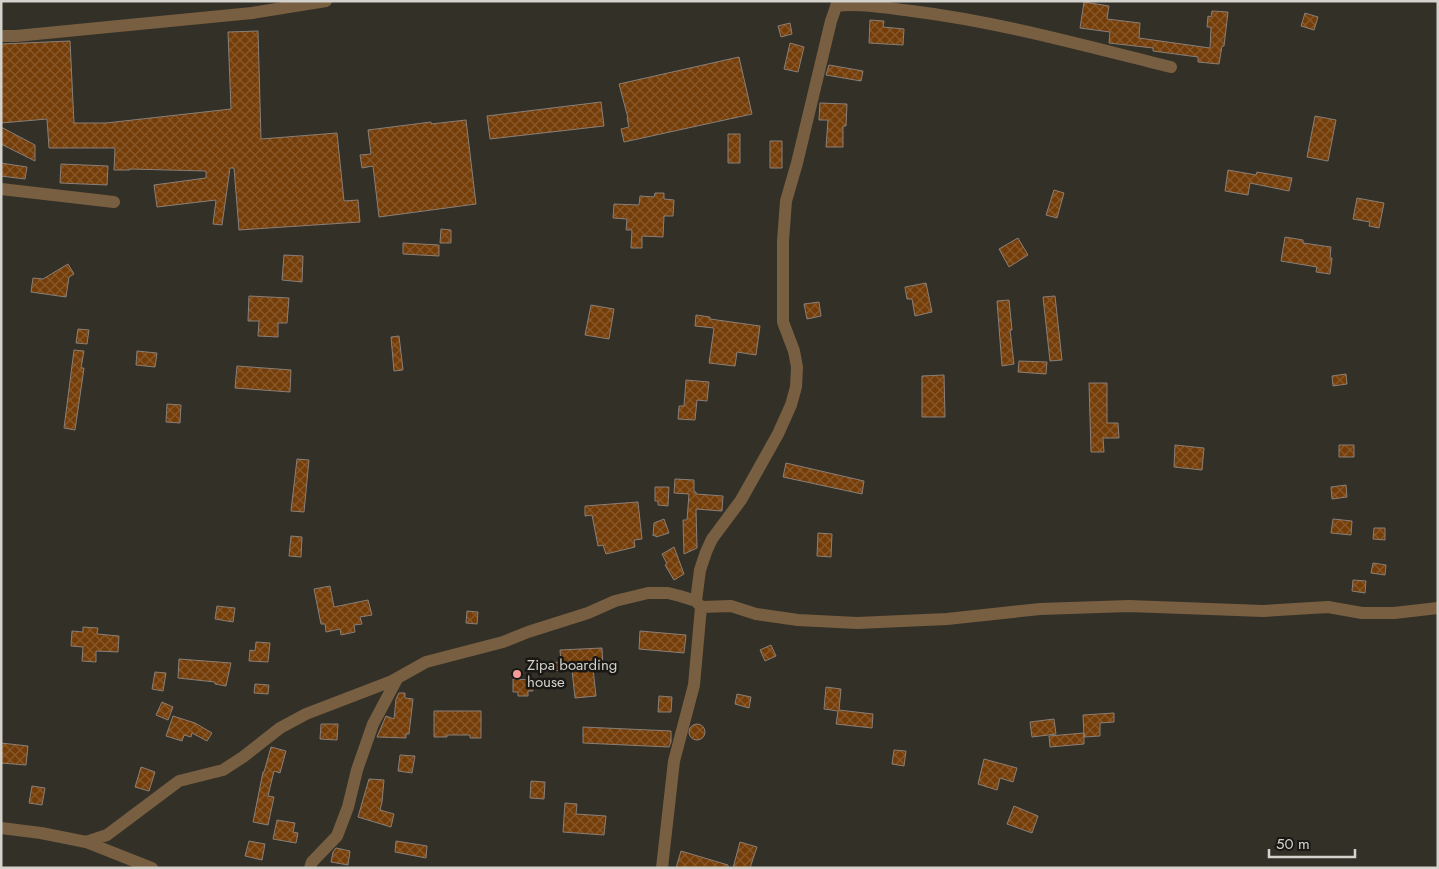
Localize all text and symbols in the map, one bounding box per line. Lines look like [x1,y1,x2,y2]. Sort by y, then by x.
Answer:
place label: Zipa boarding house [527,654,617,693]
marker: Zipa boarding house [511,668,523,680]
scale bar [1269,826,1355,858]
text: 50 m [1276,833,1310,855]

